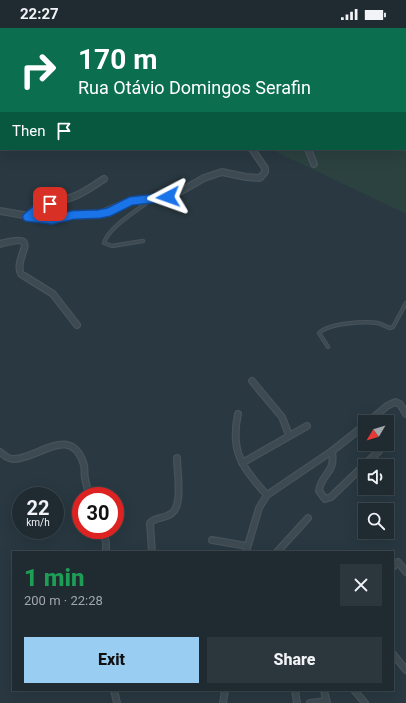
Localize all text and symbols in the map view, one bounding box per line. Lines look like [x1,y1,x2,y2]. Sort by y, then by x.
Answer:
text: 22:27 [20,5,59,23]
text: 170 m [78,43,157,76]
icon: right [12,44,64,96]
text: Rua Otávio Domingos Serafin [78,77,311,98]
icon: arrive [53,120,75,142]
text: Then [12,122,45,140]
position arrow [147,176,189,218]
pin [33,187,67,221]
icon: arrive [39,193,61,215]
north arrow [358,415,394,451]
map controls [358,415,394,539]
button: sound [358,459,394,495]
speed limit sign: 30 [72,487,124,539]
text: 22 [27,496,49,520]
button: search [358,503,394,539]
text: km/h [26,517,50,528]
text: 1 min [24,564,85,592]
button: close [340,564,382,606]
text: 200 m · 22:28 [24,593,103,608]
button: Exit [24,637,199,683]
button: Share [207,637,382,683]

